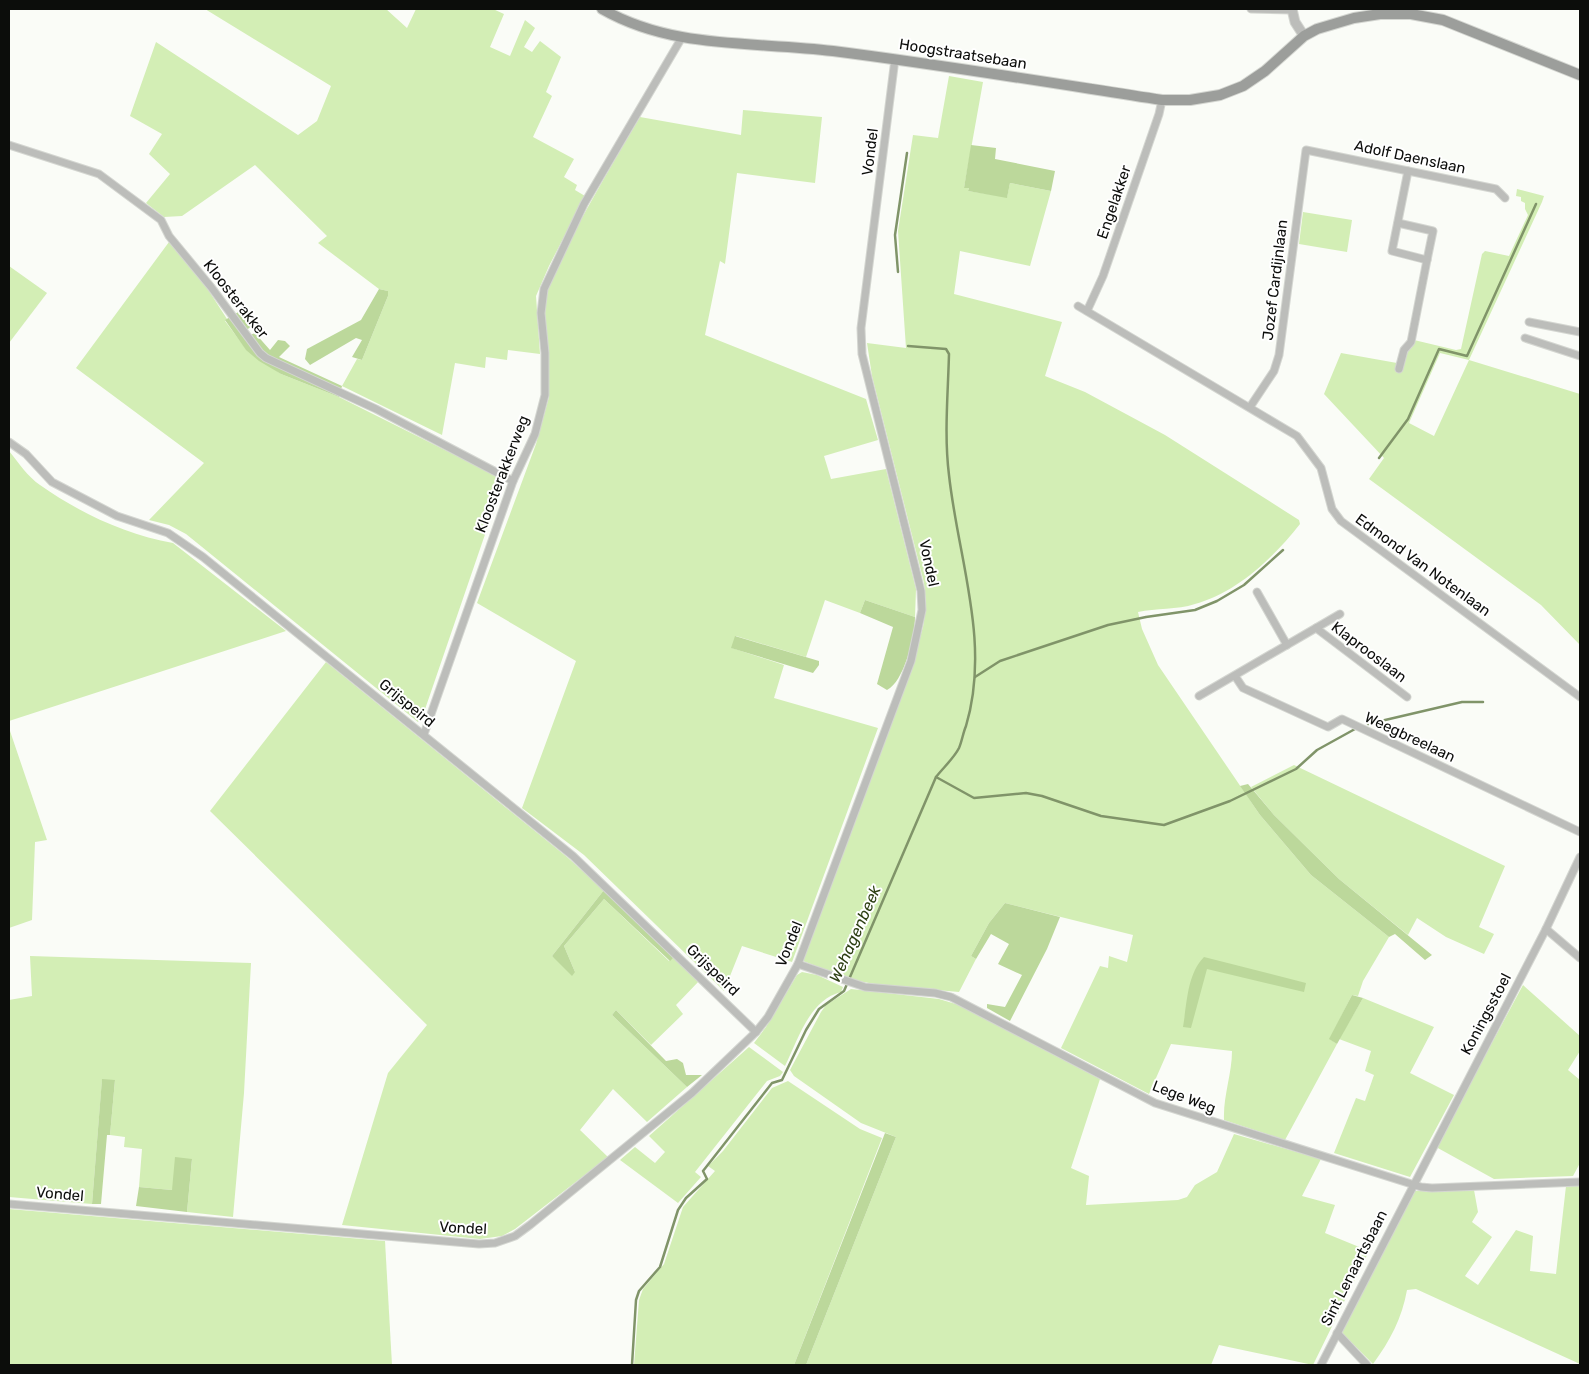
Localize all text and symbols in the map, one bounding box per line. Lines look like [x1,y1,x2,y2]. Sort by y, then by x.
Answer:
street label: Hoogstraatsebaan [898,35,1028,73]
street label: Vondel [858,127,882,177]
street label: Adolf Daenslaan [1353,136,1467,178]
street label: Engelakker [1093,163,1135,241]
street label: Jozef Cardijnlaan [1259,219,1291,341]
street label: Kloosterakker [200,256,272,342]
street label: Kloosterakkerweg [471,413,533,535]
street label: Edmond Van Notenlaan [1352,510,1494,620]
street label: Vondel [915,538,943,588]
street label: Klaprooslaan [1328,618,1410,686]
street label: Grijspeird [376,675,438,731]
street label: Weegbreelaan [1362,708,1458,766]
water label: Wehagenbeek [825,882,885,985]
street label: Vondel [772,919,806,969]
street label: Grijspeird [683,940,743,1000]
street label: Koningsstoel [1457,970,1515,1058]
street label: Lege Weg [1150,1077,1218,1117]
street label: Vondel [35,1183,85,1205]
street label: Sint Lenaartsbaan [1317,1207,1391,1329]
street label: Vondel [439,1218,487,1238]

